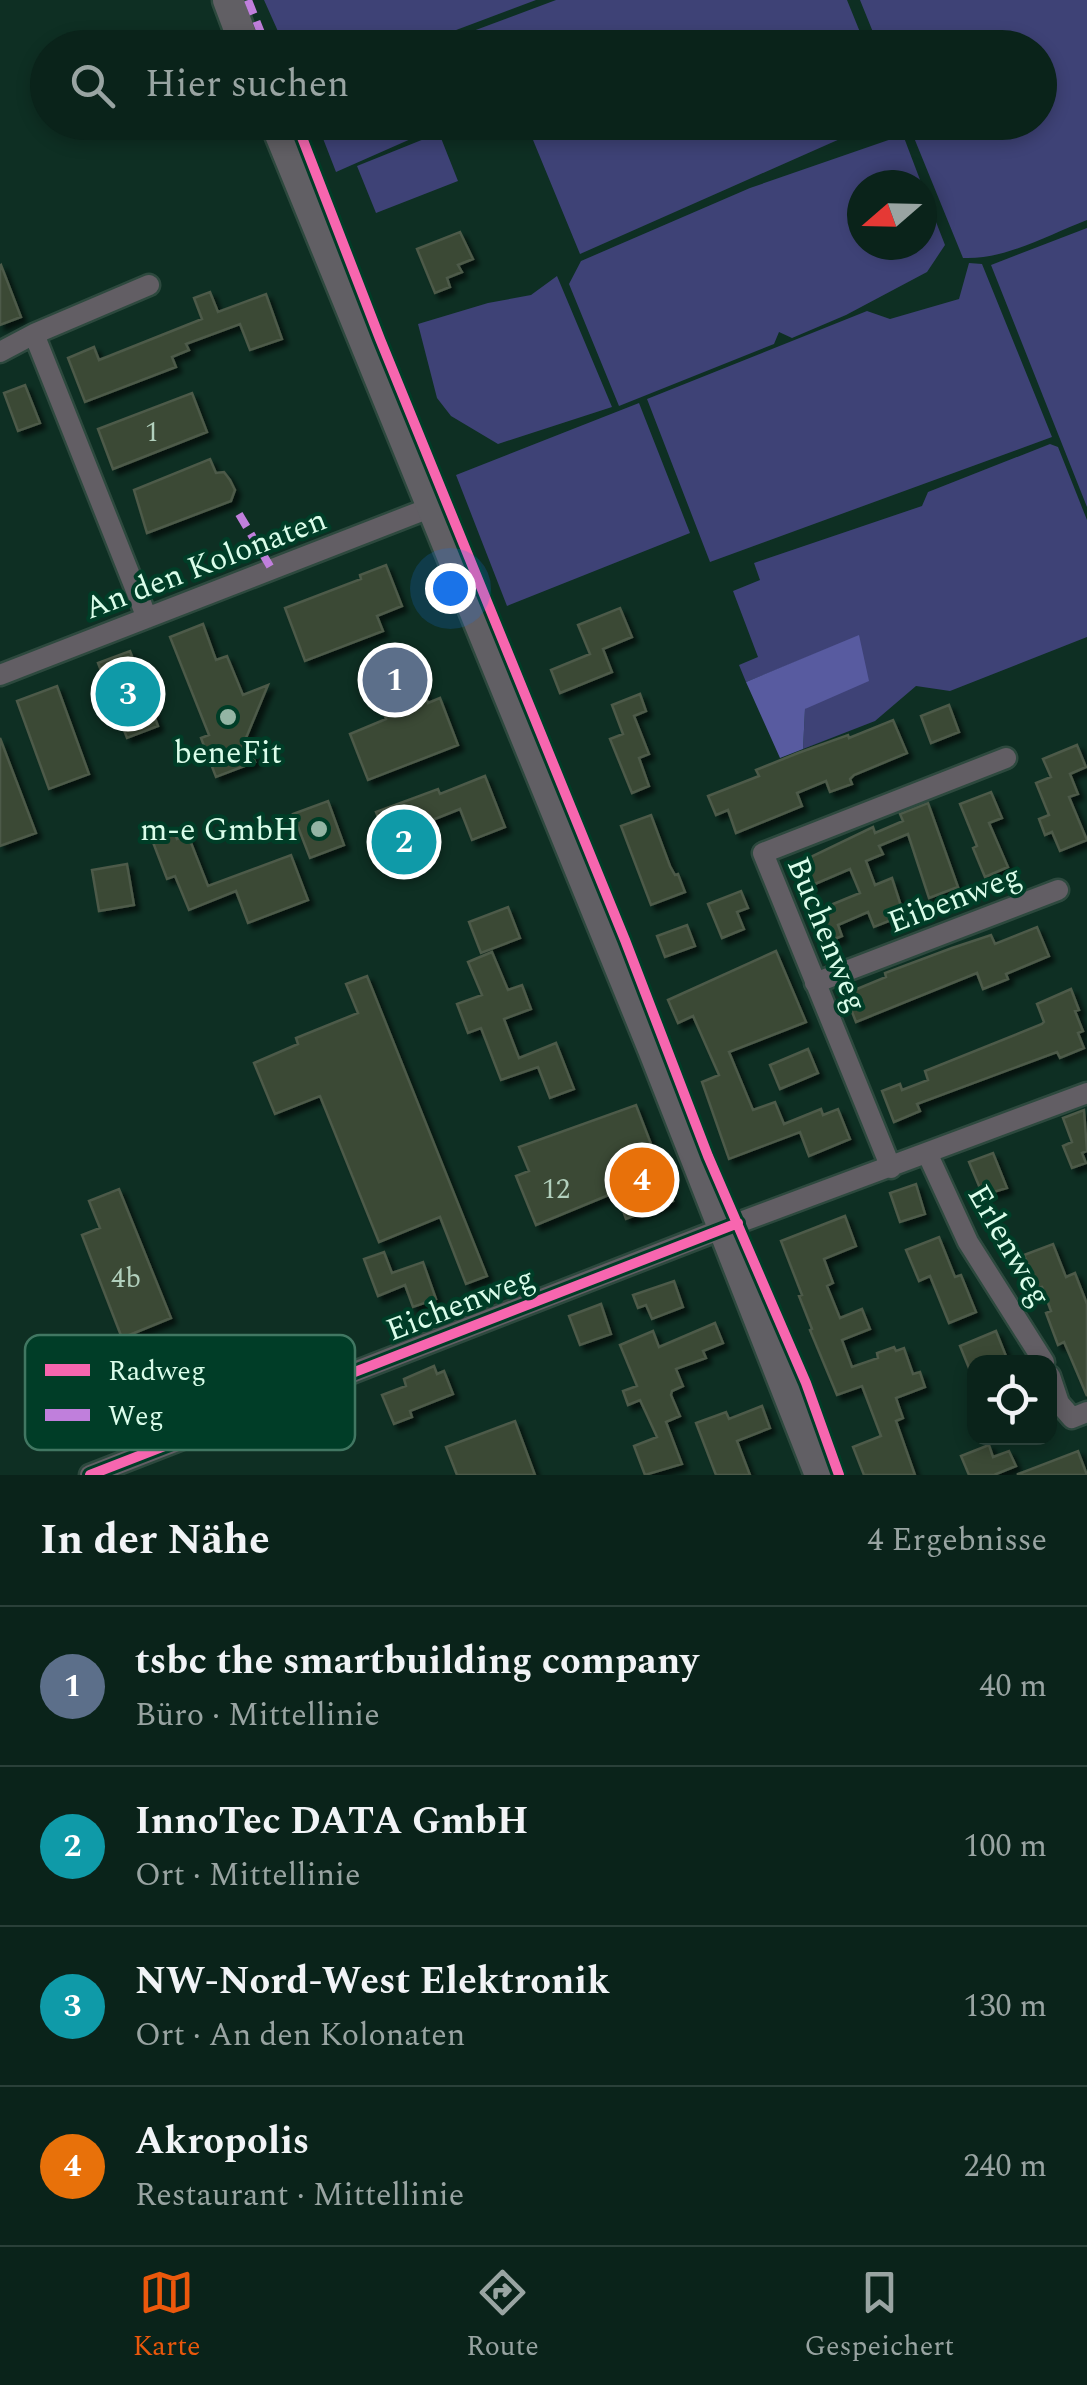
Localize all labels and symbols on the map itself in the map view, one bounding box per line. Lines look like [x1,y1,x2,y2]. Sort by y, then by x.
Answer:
north arrow [847,170,937,260]
house number: 1 [145,411,159,454]
street label: An den Kolonaten [77,496,334,633]
your location [425,563,476,614]
pin: 1 [362,642,428,718]
pin: 3 [96,656,160,732]
marker: beneFit [217,706,239,728]
place label: beneFit [174,729,282,778]
pin: 2 [372,804,436,880]
place label: m-e GmbH [140,806,299,855]
marker: m-e GmbH [308,818,330,840]
street label: Buchenweg [773,849,880,1020]
street label: Eibenweg [880,851,1029,947]
pin: 4 [610,1142,674,1218]
house number: 12 [542,1168,570,1211]
street label: Erlenweg [954,1176,1063,1316]
street label: Eichenweg [379,1254,542,1355]
house number: 4b [111,1257,141,1300]
legend [25,1335,355,1450]
text: Radweg [108,1350,206,1393]
text: Weg [108,1395,164,1438]

